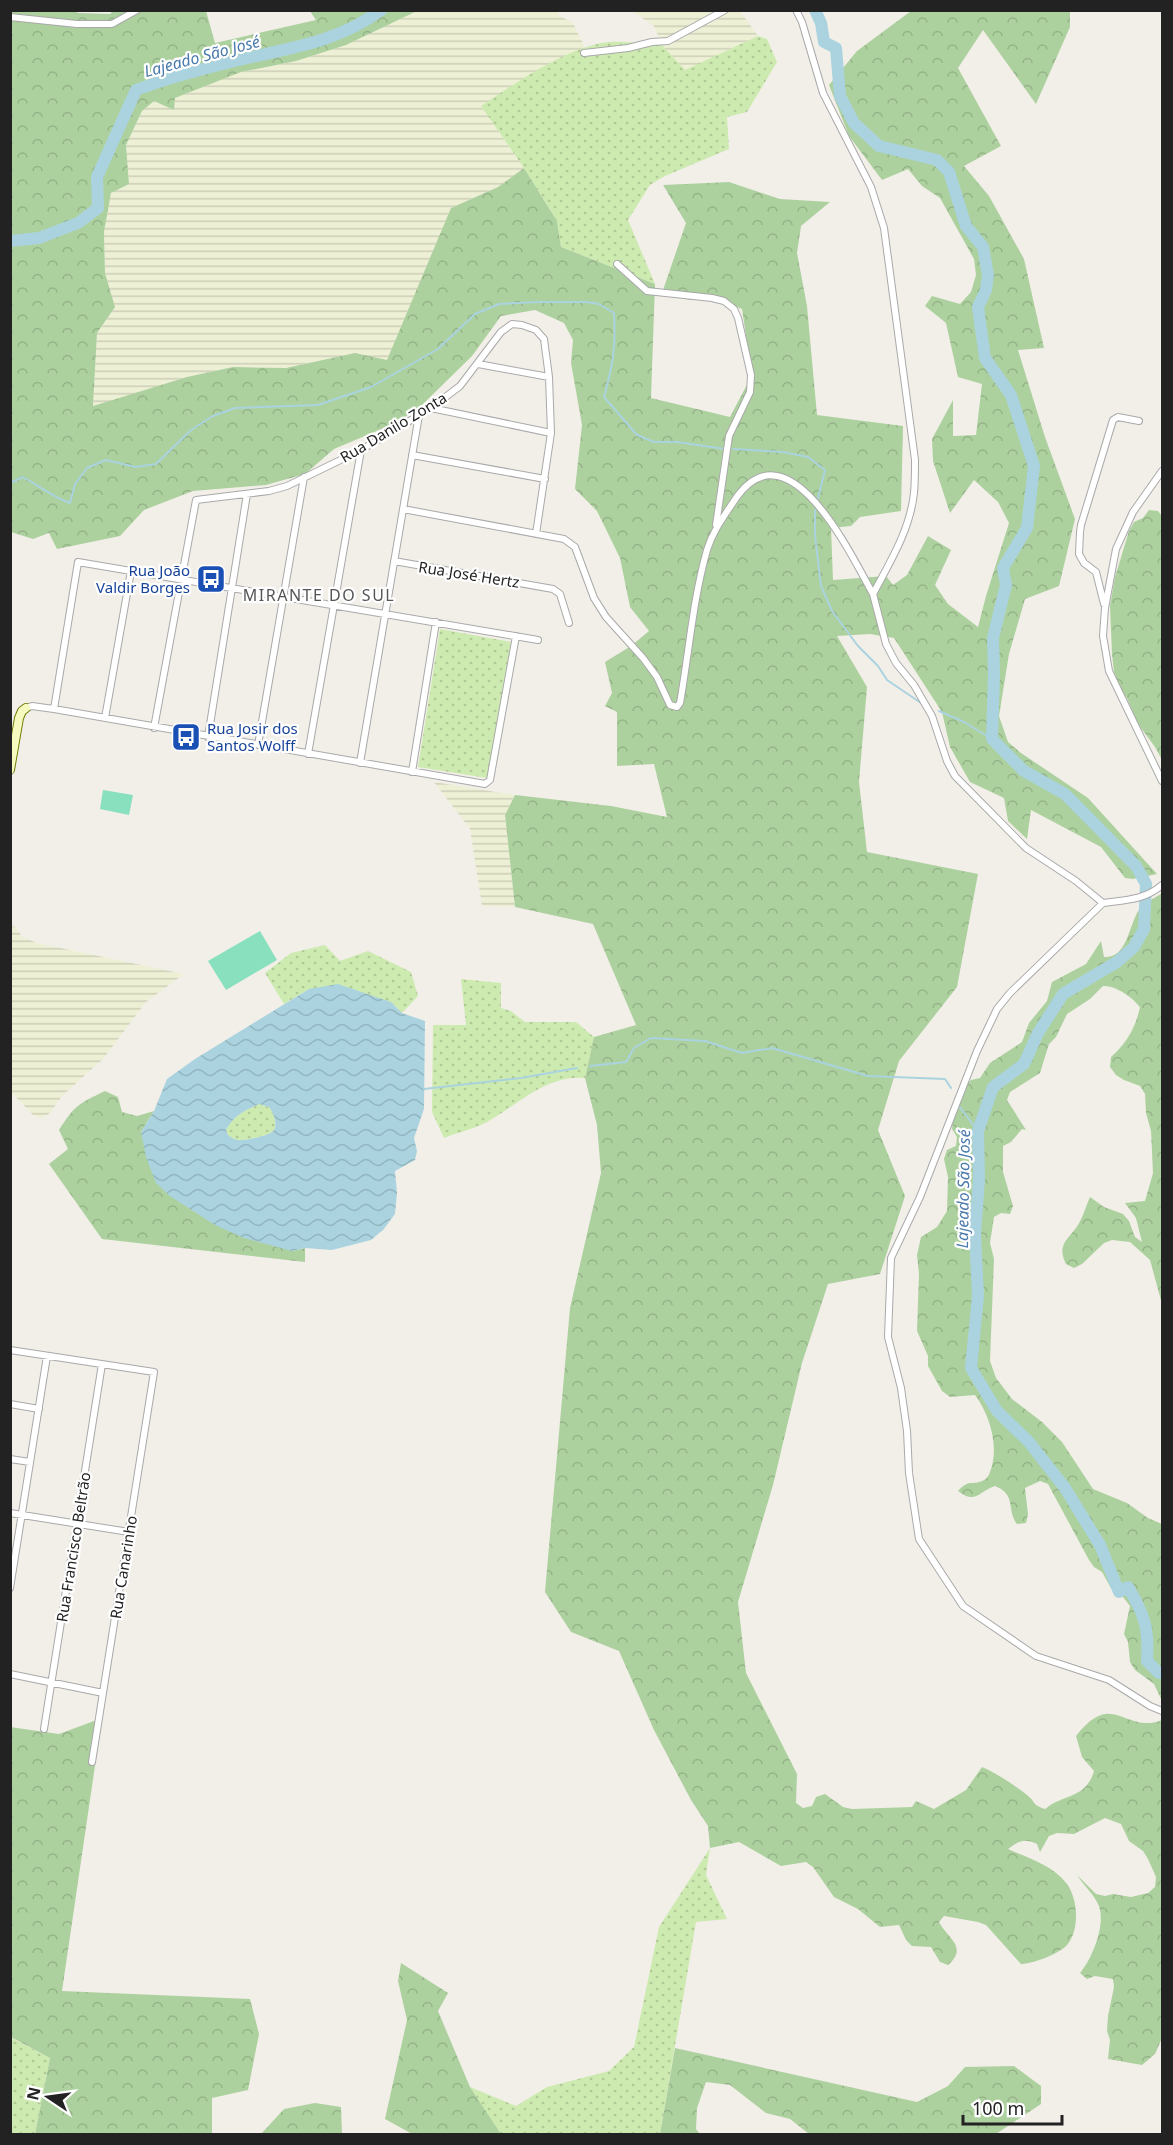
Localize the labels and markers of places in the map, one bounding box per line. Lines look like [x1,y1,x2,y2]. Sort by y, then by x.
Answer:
place label: Rua João Valdir Borges [96,560,190,597]
bus stop icon: Rua João Valdir Borges [195,563,227,595]
place label: Rua Josir dos Santos Wolff [207,718,298,755]
bus stop icon: Rua Josir dos Santos Wolff [170,721,202,753]

